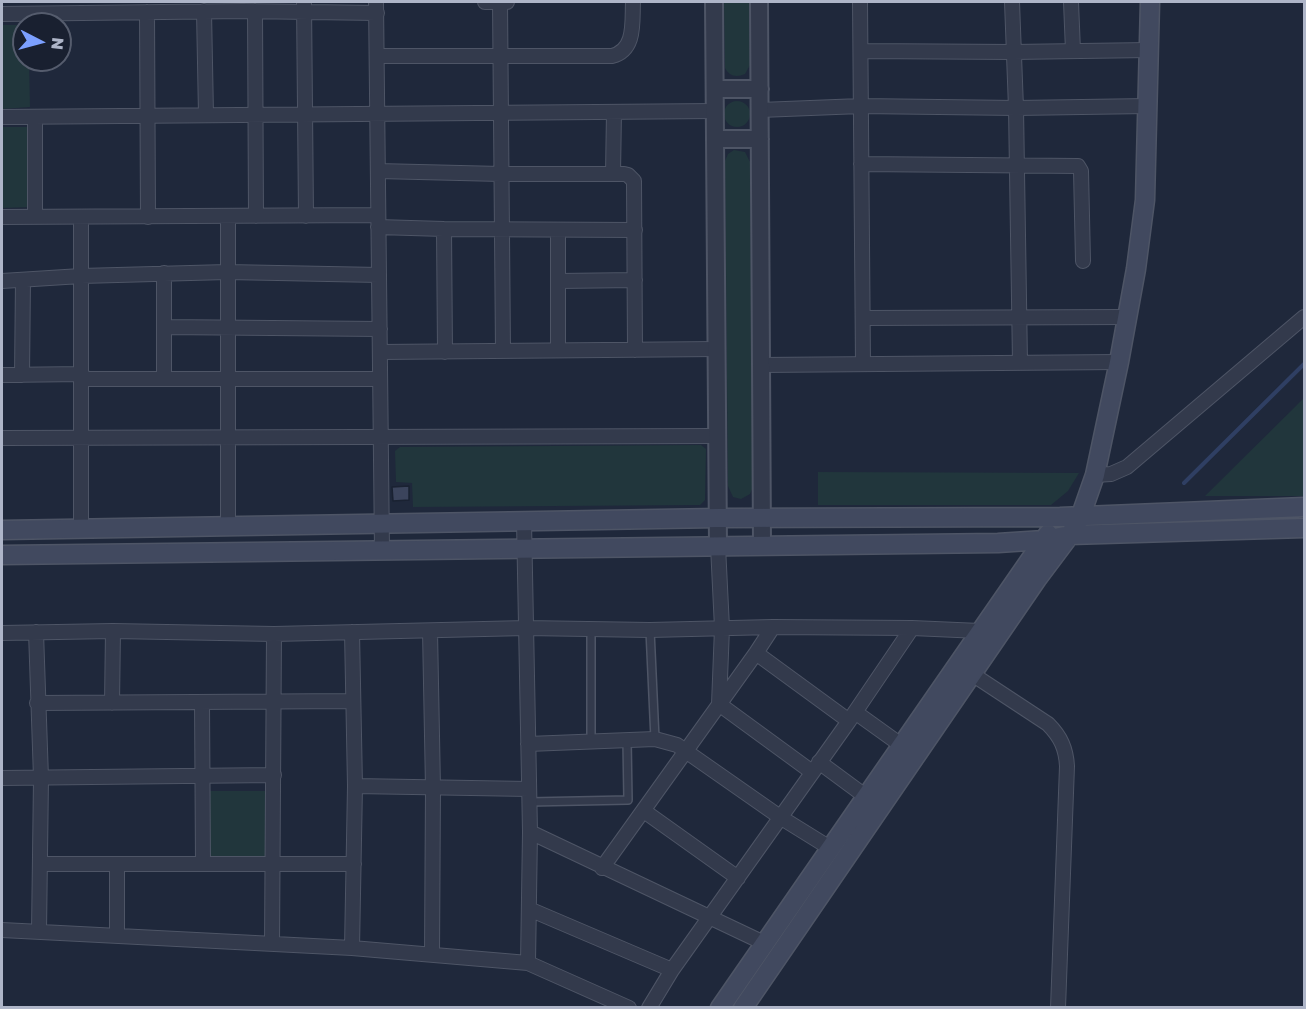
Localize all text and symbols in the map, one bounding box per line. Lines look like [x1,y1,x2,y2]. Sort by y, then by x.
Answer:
north arrow [12,12,72,72]
text: N [47,37,68,51]

